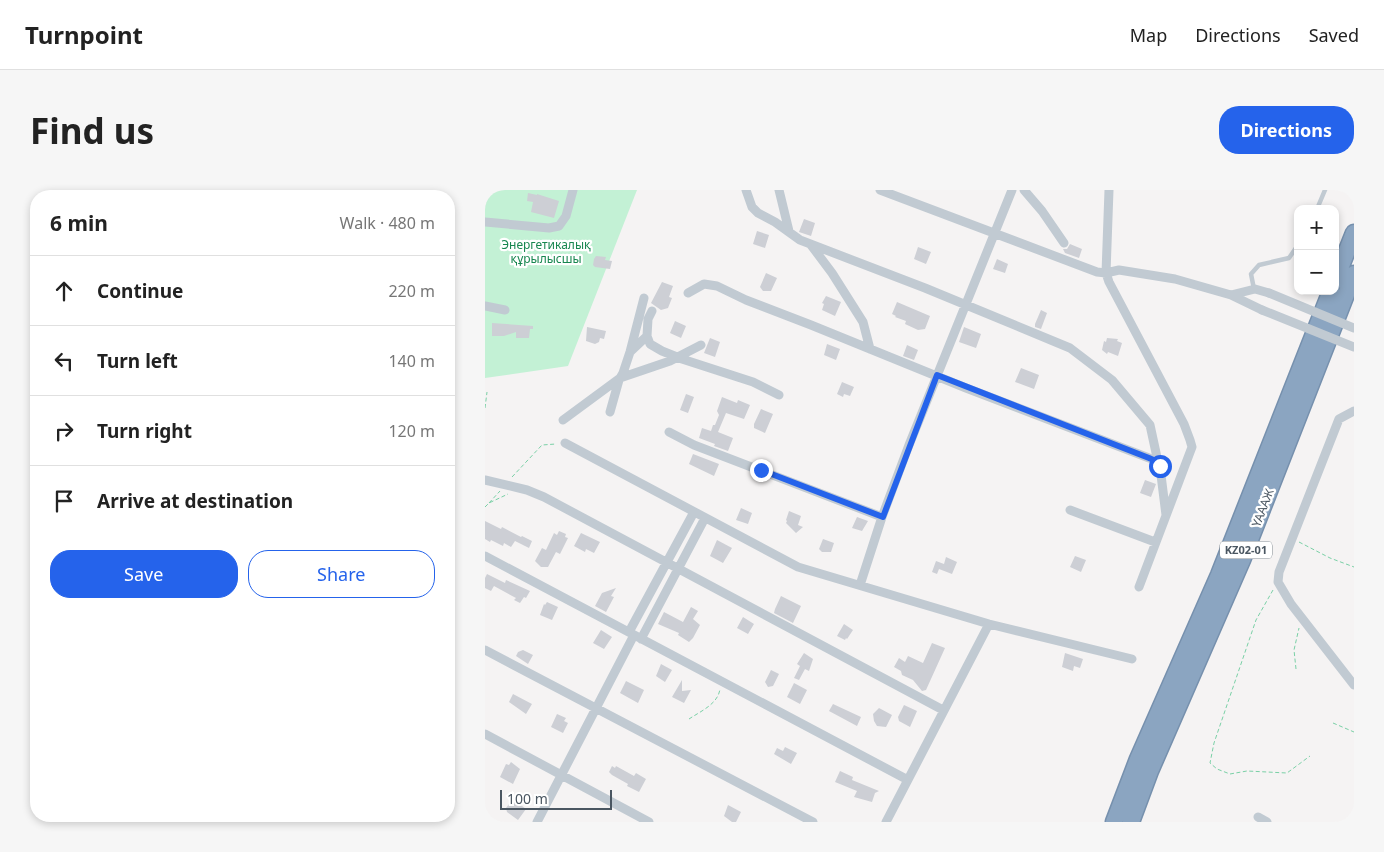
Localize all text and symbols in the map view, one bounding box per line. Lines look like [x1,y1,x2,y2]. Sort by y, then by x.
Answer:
text: Turnpoint [25,18,143,51]
text: Map [1130,23,1167,47]
text: Directions [1195,23,1281,47]
text: Saved [1309,23,1359,47]
button: Directions [1219,106,1354,154]
text: Find us [30,107,154,154]
map controls [1294,205,1339,295]
button: + [1294,205,1339,250]
text: 6 min [50,209,108,237]
text: Walk · 480 m [340,212,435,234]
park label: Энергетикалық құрылысшы [501,236,591,267]
button: − [1294,250,1339,295]
icon: ahead [50,277,78,305]
text: Continue [97,278,183,304]
text: 220 m [388,280,435,302]
icon: left [50,347,78,375]
text: Turn left [97,348,178,374]
text: 140 m [388,350,435,372]
icon: right [50,417,78,445]
text: Turn right [97,418,192,444]
text: 120 m [388,420,435,442]
route start [1149,455,1172,478]
route end [750,459,773,482]
street label: ҮАААЖ [1247,486,1278,529]
icon: arrive [50,487,78,515]
text: Arrive at destination [97,488,293,514]
road number: KZ02-01 [1220,542,1272,558]
button: Save [50,550,238,598]
button: Share [248,550,435,598]
scale bar [500,787,613,810]
text: 100 m [507,789,548,808]

